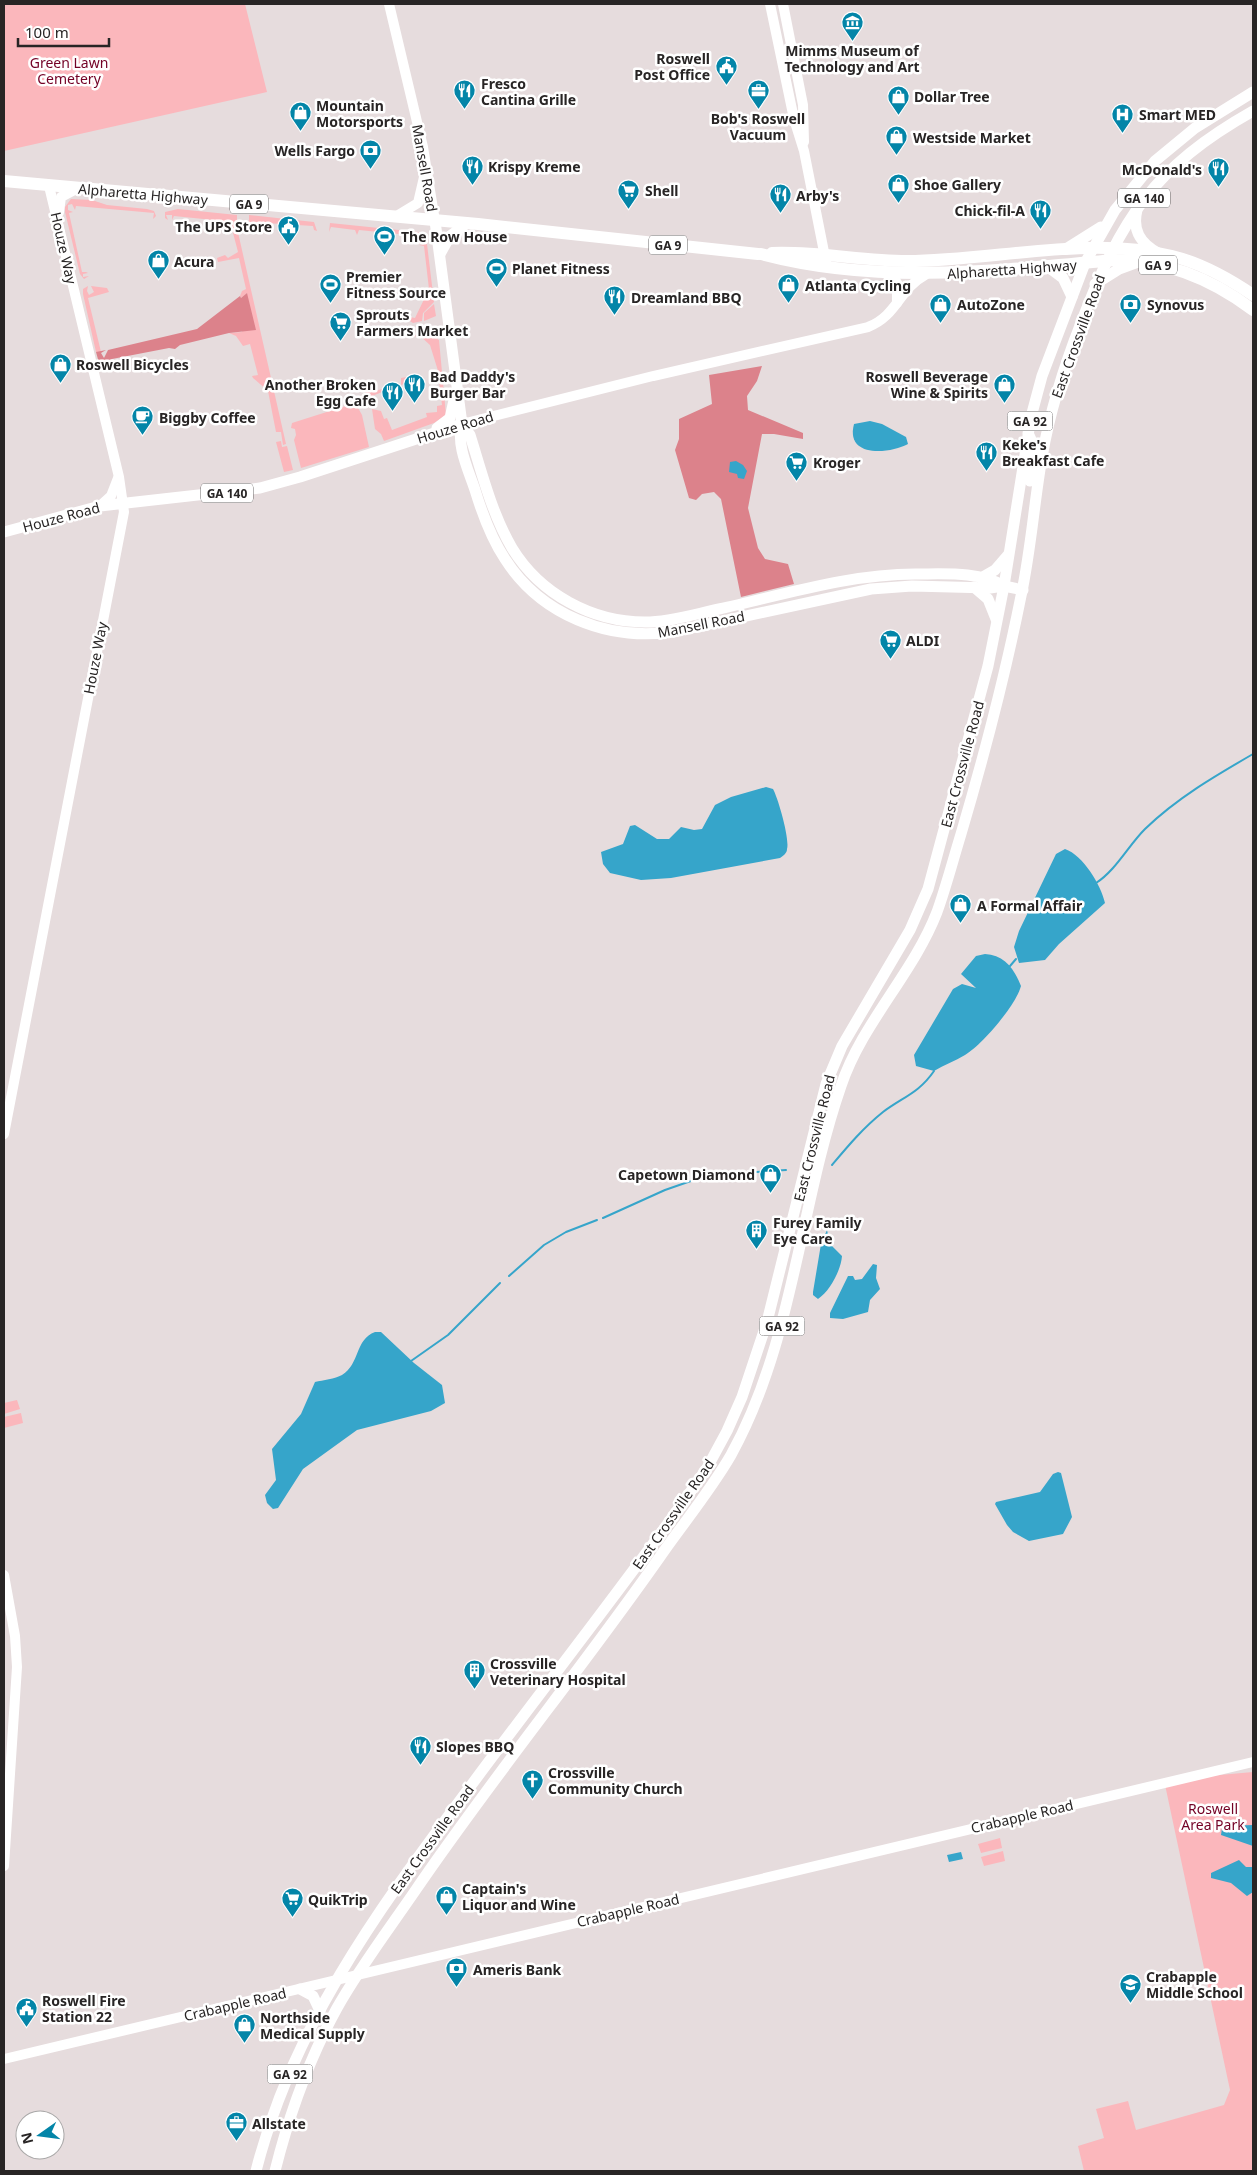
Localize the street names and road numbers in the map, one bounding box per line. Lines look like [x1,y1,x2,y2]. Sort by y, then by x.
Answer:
street label: Mansell Road [408,123,442,213]
street label: Alpharetta Highway [77,179,209,209]
road number: GA 140 [1118,188,1170,208]
road number: GA 9 [230,194,268,213]
street label: Houze Way [46,210,82,287]
road number: GA 9 [649,236,687,254]
street label: Alpharetta Highway [947,255,1078,283]
road number: GA 9 [1139,256,1177,274]
street label: East Crossville Road [1047,271,1109,401]
street label: Houze Road [414,406,496,448]
road number: GA 92 [1008,412,1052,431]
road number: GA 140 [201,483,253,502]
street label: Houze Road [20,498,102,536]
street label: Mansell Road [656,606,746,642]
street label: Houze Way [79,619,111,696]
street label: East Crossville Road [936,699,988,829]
street label: East Crossville Road [789,1072,839,1204]
road number: GA 92 [760,1316,804,1335]
street label: East Crossville Road [628,1455,718,1573]
street label: East Crossville Road [386,1781,478,1897]
street label: Crabapple Road [969,1795,1075,1837]
street label: Crabapple Road [575,1889,681,1931]
street label: Crabapple Road [182,1983,288,2025]
road number: GA 92 [268,2064,312,2084]

